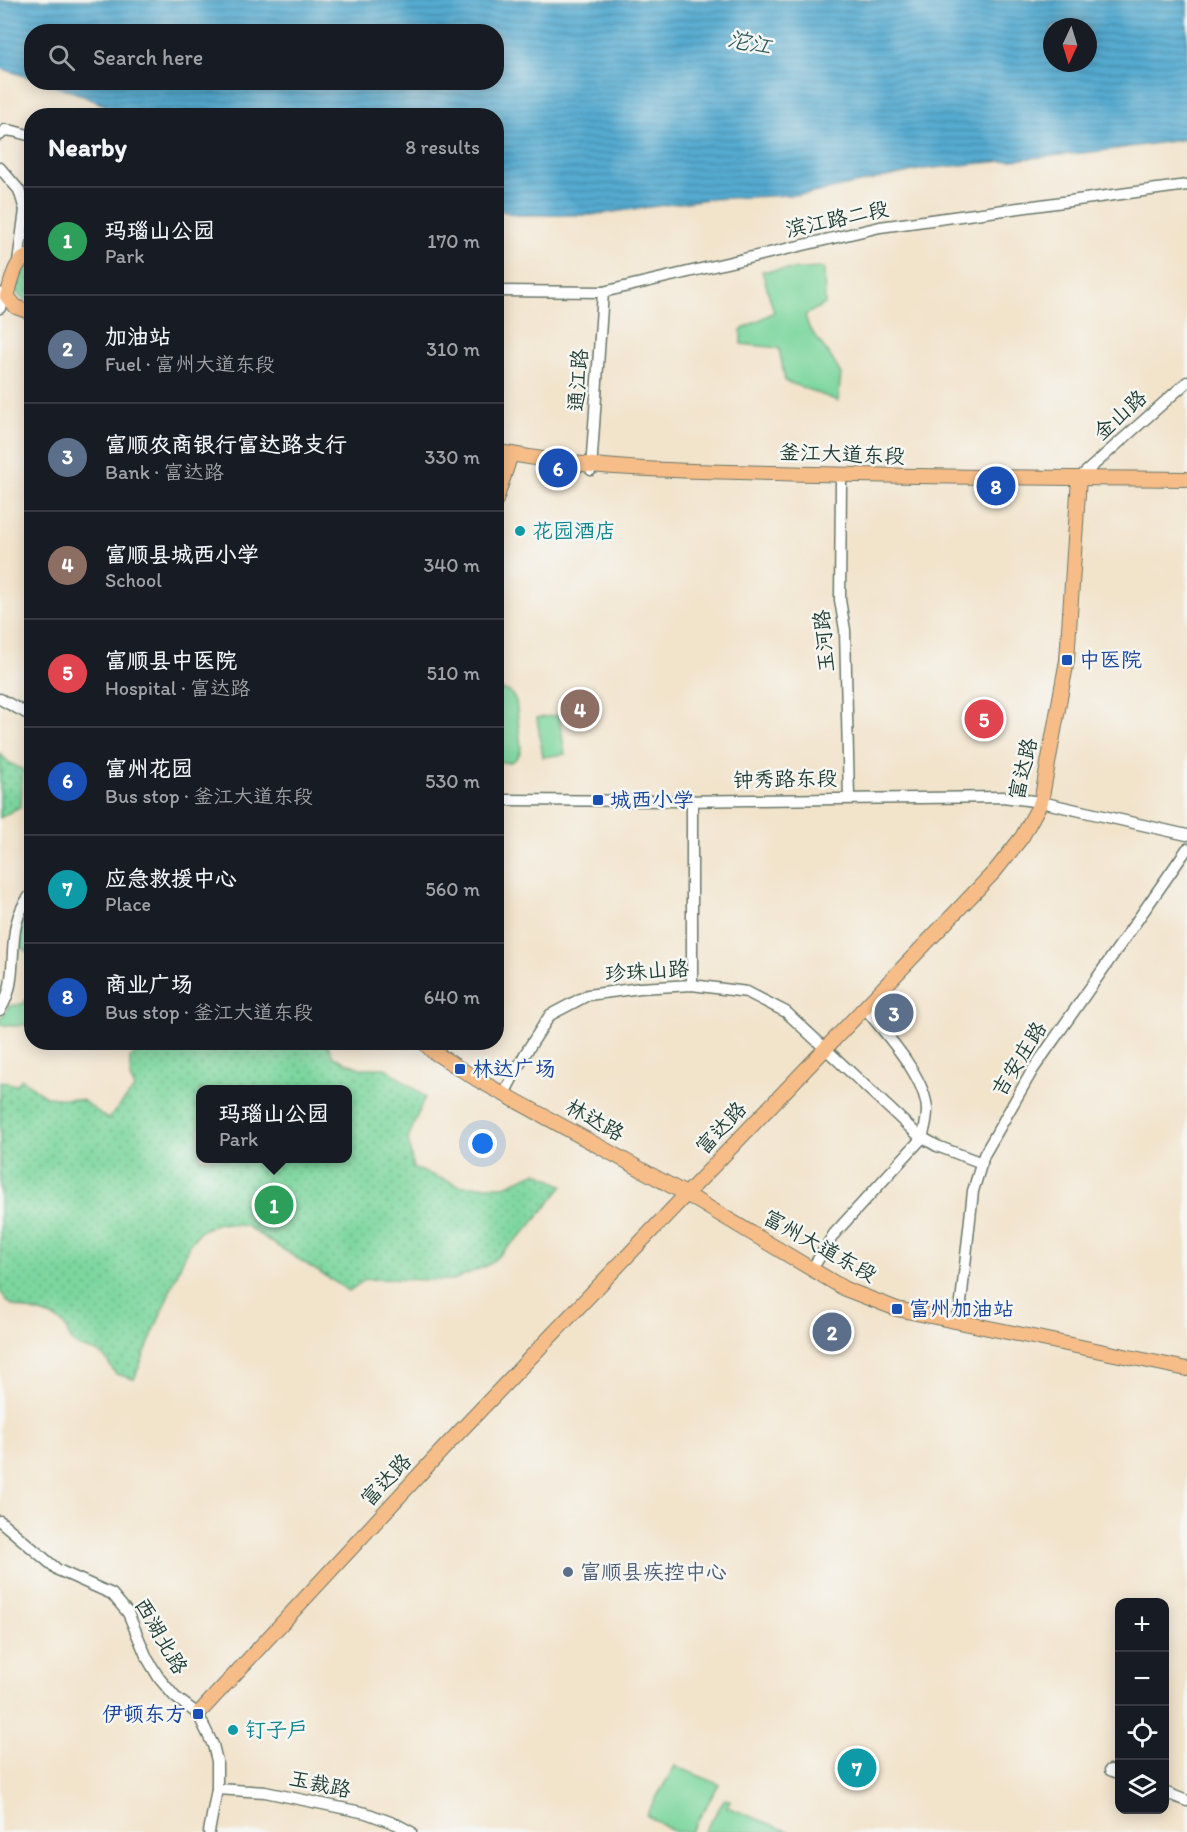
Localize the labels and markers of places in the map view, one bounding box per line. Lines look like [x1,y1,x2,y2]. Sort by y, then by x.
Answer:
pin: 6 [538,446,578,490]
pin: 8 [976,464,1016,508]
place label: 花园酒店 [532,518,616,543]
marker: 花园酒店 [513,524,527,538]
place label: 中医院 [1079,647,1142,672]
marker: 中医院 [1060,653,1074,667]
pin: 4 [560,686,600,732]
pin: 5 [964,696,1004,742]
place label: 城西小学 [610,787,694,812]
marker: 城西小学 [591,793,605,807]
pin: 3 [874,990,914,1036]
place label: 林达广场 [472,1056,556,1081]
marker: 林达广场 [453,1062,467,1076]
pin: 1 [254,1182,294,1228]
place label: 富州加油站 [909,1296,1014,1321]
marker: 富州加油站 [890,1302,904,1316]
pin: 2 [812,1310,852,1354]
place label: 富顺县疾控中心 [580,1559,727,1584]
marker: 富顺县疾控中心 [561,1565,575,1579]
place label: 伊顿东方 [102,1701,186,1726]
marker: 伊顿东方 [191,1707,205,1721]
place label: 钉子户 [245,1717,308,1742]
marker: 钉子户 [226,1723,240,1737]
pin: 7 [838,1746,876,1790]

